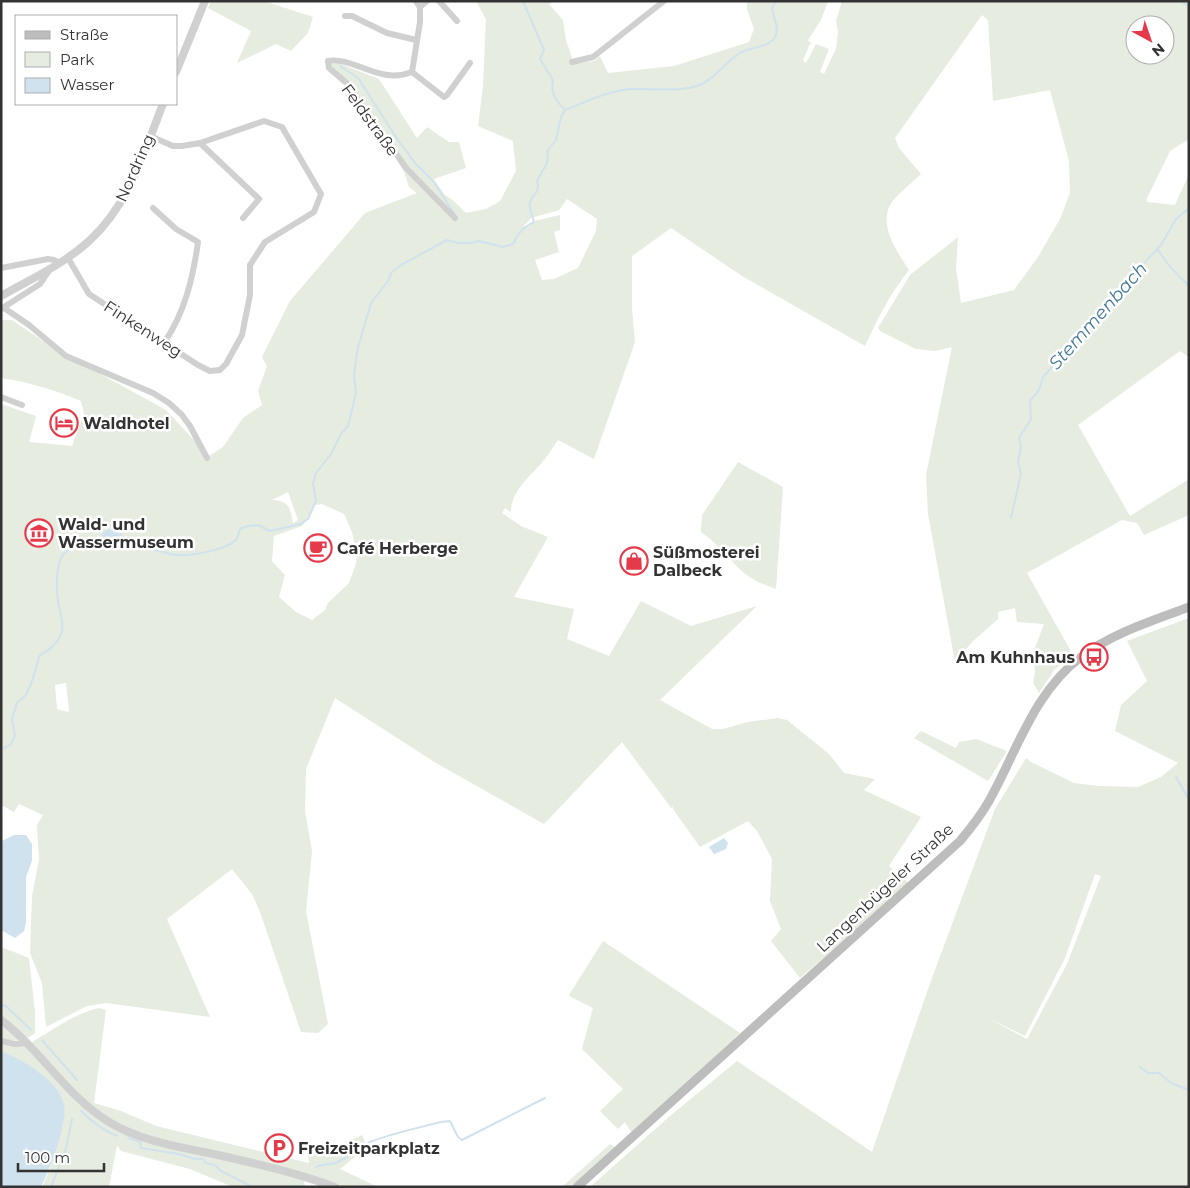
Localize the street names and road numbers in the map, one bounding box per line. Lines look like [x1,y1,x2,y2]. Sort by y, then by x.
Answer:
street label: Feldstraße [337,80,403,160]
street label: Nordring [112,131,158,205]
street label: Finkenweg [100,297,186,361]
street label: Langenbügeler Straße [813,820,957,956]

